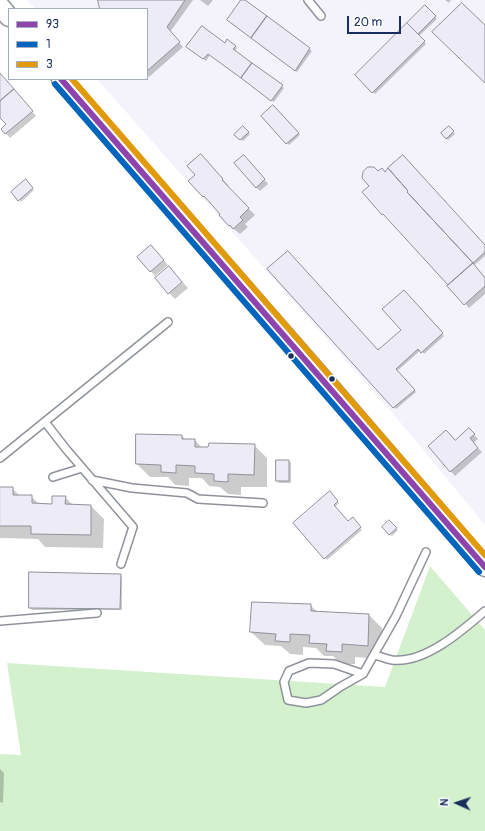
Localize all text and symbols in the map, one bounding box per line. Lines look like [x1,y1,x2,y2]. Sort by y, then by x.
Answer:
legend [8,8,148,80]
scale bar [349,8,403,34]
text: 20 m [354,15,382,30]
text: 93 [46,17,59,32]
text: 1 [46,37,51,52]
text: 3 [46,57,53,72]
unlabelled marker [286,351,296,361]
unlabelled marker [327,374,337,384]
north arrow [437,783,477,823]
text: N [438,798,451,806]

